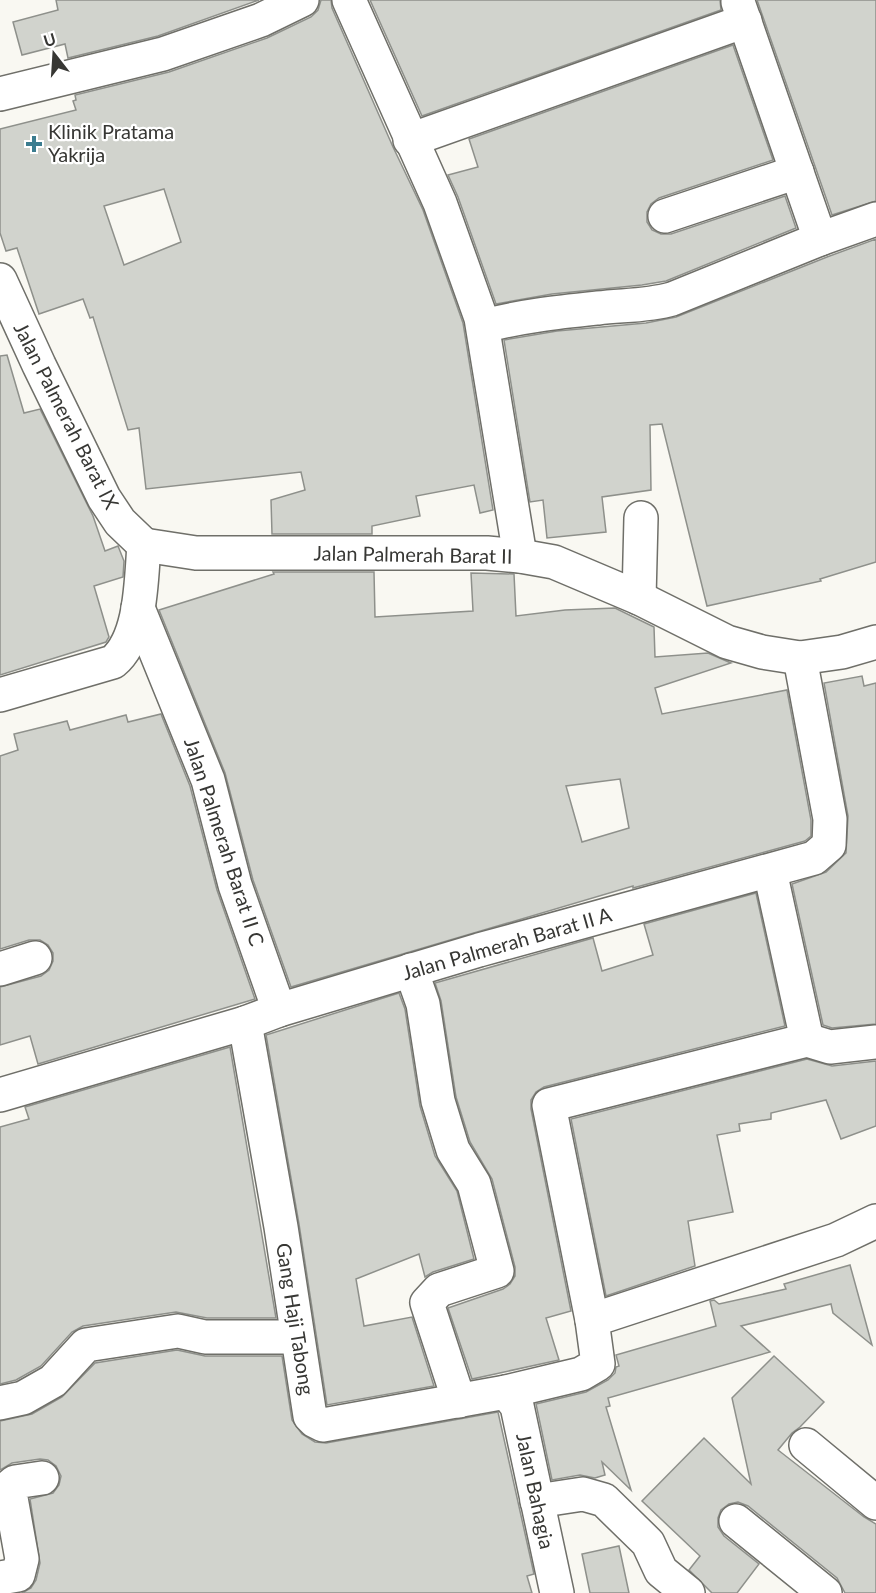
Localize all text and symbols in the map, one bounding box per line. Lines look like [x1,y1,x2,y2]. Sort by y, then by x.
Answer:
north arrow [24,24,84,84]
text: U [41,28,58,50]
place label: Klinik Pratama Yakrija [48,119,174,166]
marker: Klinik Pratama Yakrija [25,135,43,153]
street label: Jalan Palmerah Barat IX [9,318,124,513]
street label: Jalan Palmerah Barat II [313,540,513,568]
street label: Jalan Palmerah Barat II C [180,735,270,949]
street label: Jalan Palmerah Barat II A [399,902,615,984]
street label: Gang Haji Tabong [272,1241,320,1397]
street label: Jalan Bahagia [512,1431,560,1551]

